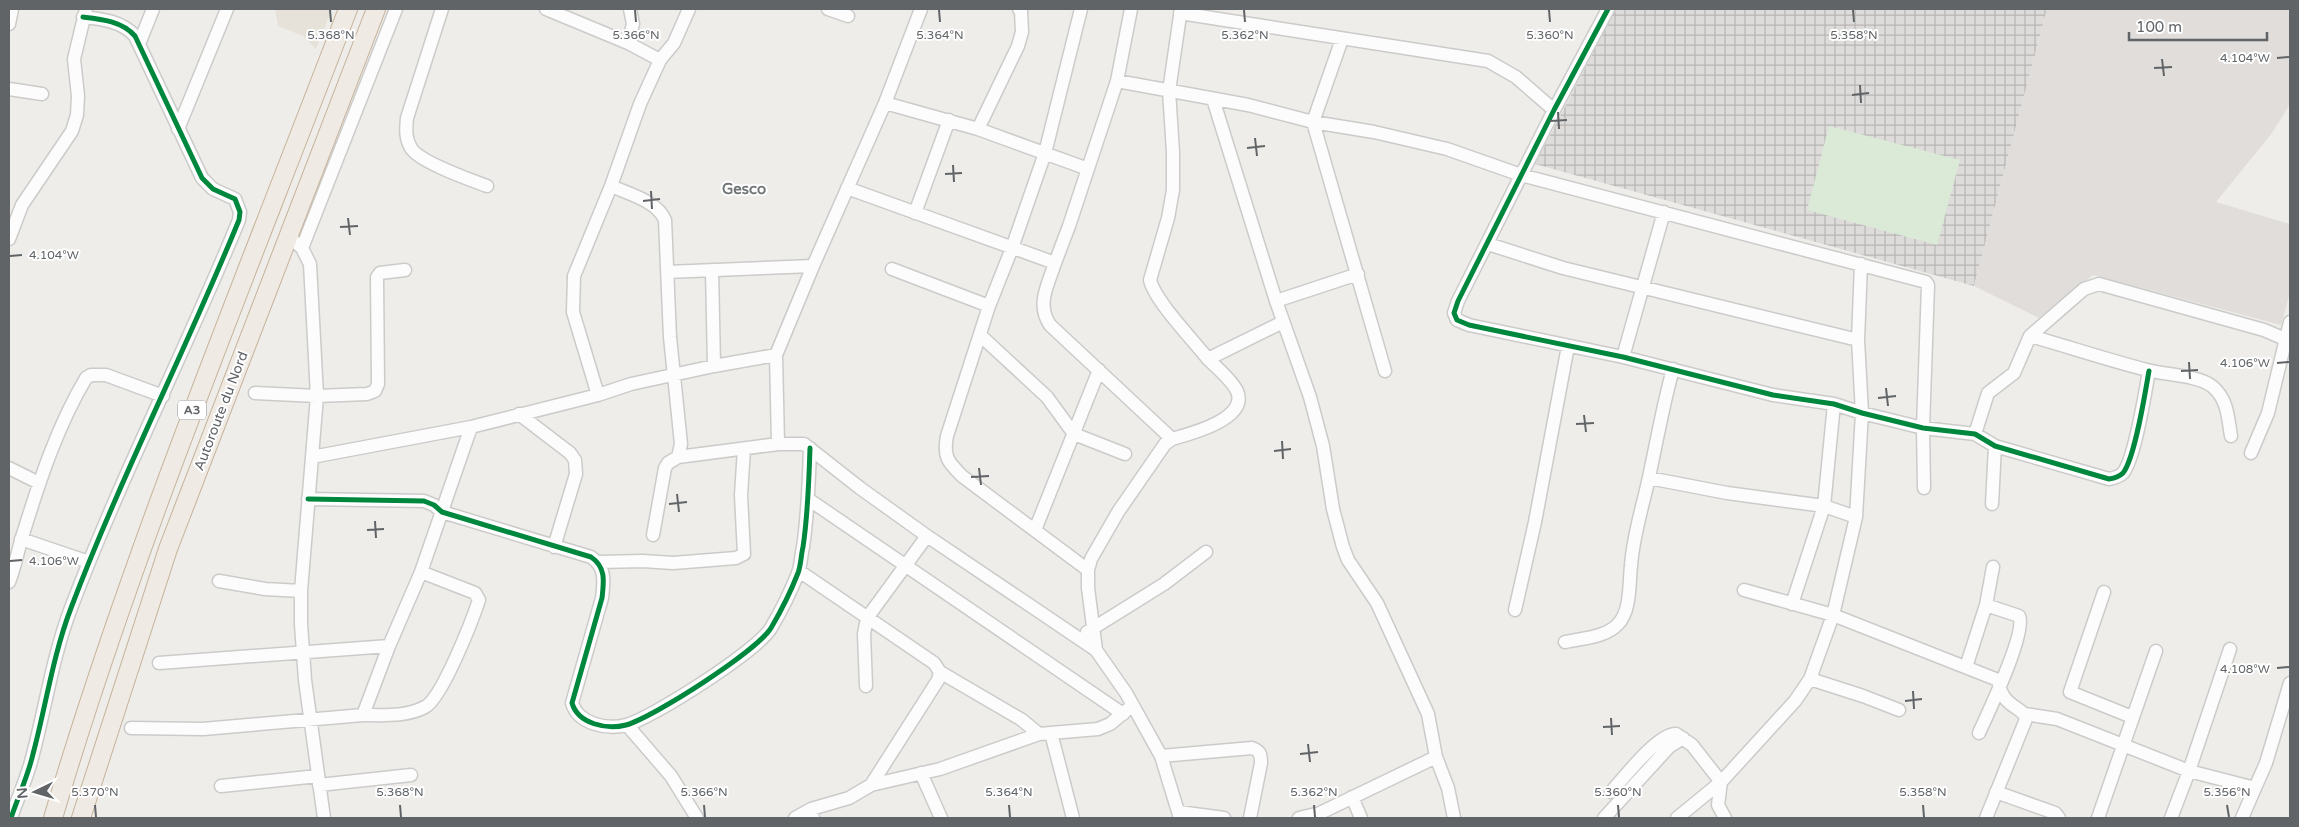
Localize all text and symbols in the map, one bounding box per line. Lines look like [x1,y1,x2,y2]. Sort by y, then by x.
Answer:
scale bar [2129,10,2266,42]
text: 100 m [2136,18,2182,36]
text: 5.368°N [307,28,355,42]
text: 5.366°N [612,28,660,42]
text: 5.364°N [916,28,964,42]
text: 5.362°N [1221,28,1269,42]
text: 5.360°N [1526,28,1574,42]
text: 5.358°N [1830,28,1878,42]
text: 4.104°W [2220,51,2270,65]
district label: Gesco [722,180,766,198]
text: 4.104°W [29,248,79,262]
street label: Autoroute du Nord [190,349,252,473]
text: 4.106°W [2220,356,2270,370]
road number: A3 [178,400,206,420]
text: 4.106°W [29,554,79,568]
text: 4.108°W [2220,662,2270,676]
north arrow [10,767,60,817]
text: 5.370°N [71,785,119,799]
text: 5.368°N [376,785,424,799]
text: 5.366°N [680,785,728,799]
text: 5.364°N [985,785,1033,799]
text: 5.362°N [1290,785,1338,799]
text: 5.360°N [1594,785,1642,799]
text: 5.358°N [1899,785,1947,799]
text: 5.356°N [2203,785,2251,799]
text: N [14,787,32,799]

